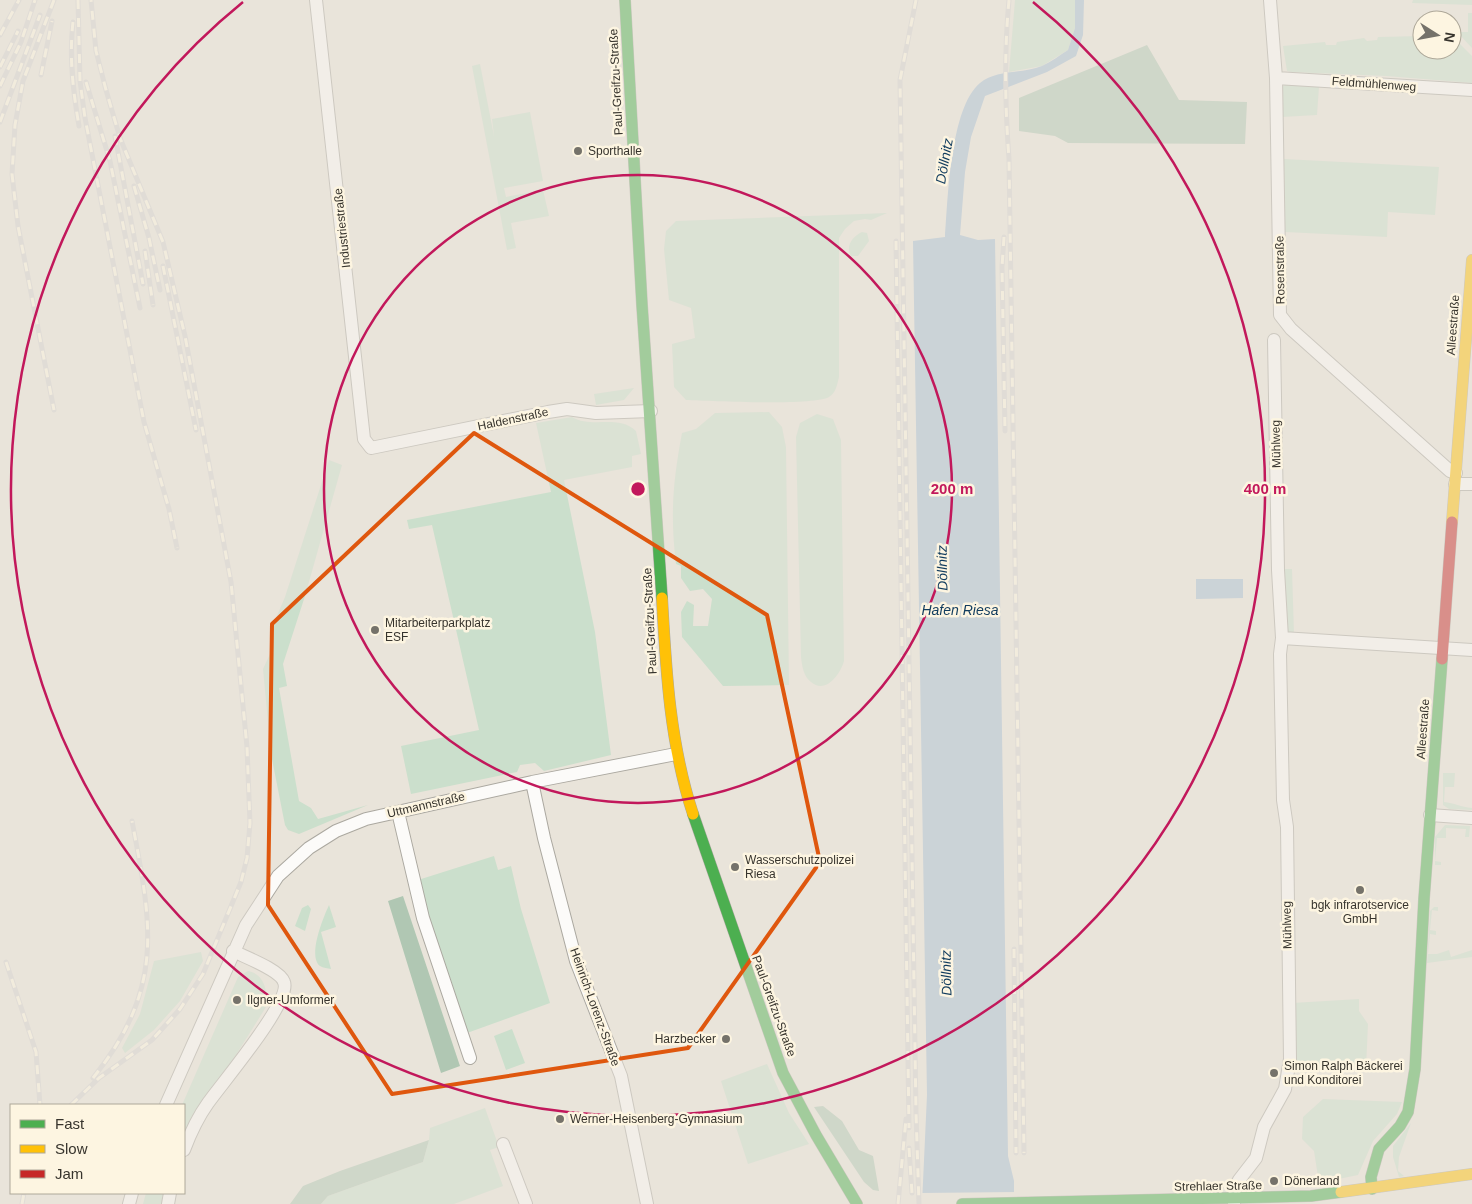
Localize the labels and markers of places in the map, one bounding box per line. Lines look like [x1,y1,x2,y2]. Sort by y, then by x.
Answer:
place label: Sporthalle [588,144,642,158]
marker: Sporthalle [572,145,584,157]
centre of rings [629,480,647,498]
place label: Mitarbeiterparkplatz ESF [385,616,490,644]
marker: Mitarbeiterparkplatz ESF [369,624,381,636]
place label: Wasserschutzpolizei Riesa [745,853,854,881]
marker: Wasserschutzpolizei Riesa [729,861,741,873]
marker: bgk infrarotservice GmbH [1354,884,1366,896]
place label: bgk infrarotservice GmbH [1311,898,1409,926]
place label: Ilgner-Umformer [247,993,334,1007]
marker: Ilgner-Umformer [231,994,243,1006]
place label: Harzbecker [655,1032,716,1046]
marker: Harzbecker [720,1033,732,1045]
place label: Simon Ralph Bäckerei und Konditorei [1284,1059,1403,1087]
marker: Simon Ralph Bäckerei und Konditorei [1268,1067,1280,1079]
place label: Werner-Heisenberg-Gymnasium [570,1112,743,1126]
marker: Werner-Heisenberg-Gymnasium [554,1113,566,1125]
place label: Dönerland [1284,1174,1339,1188]
marker: Dönerland [1268,1175,1280,1187]

